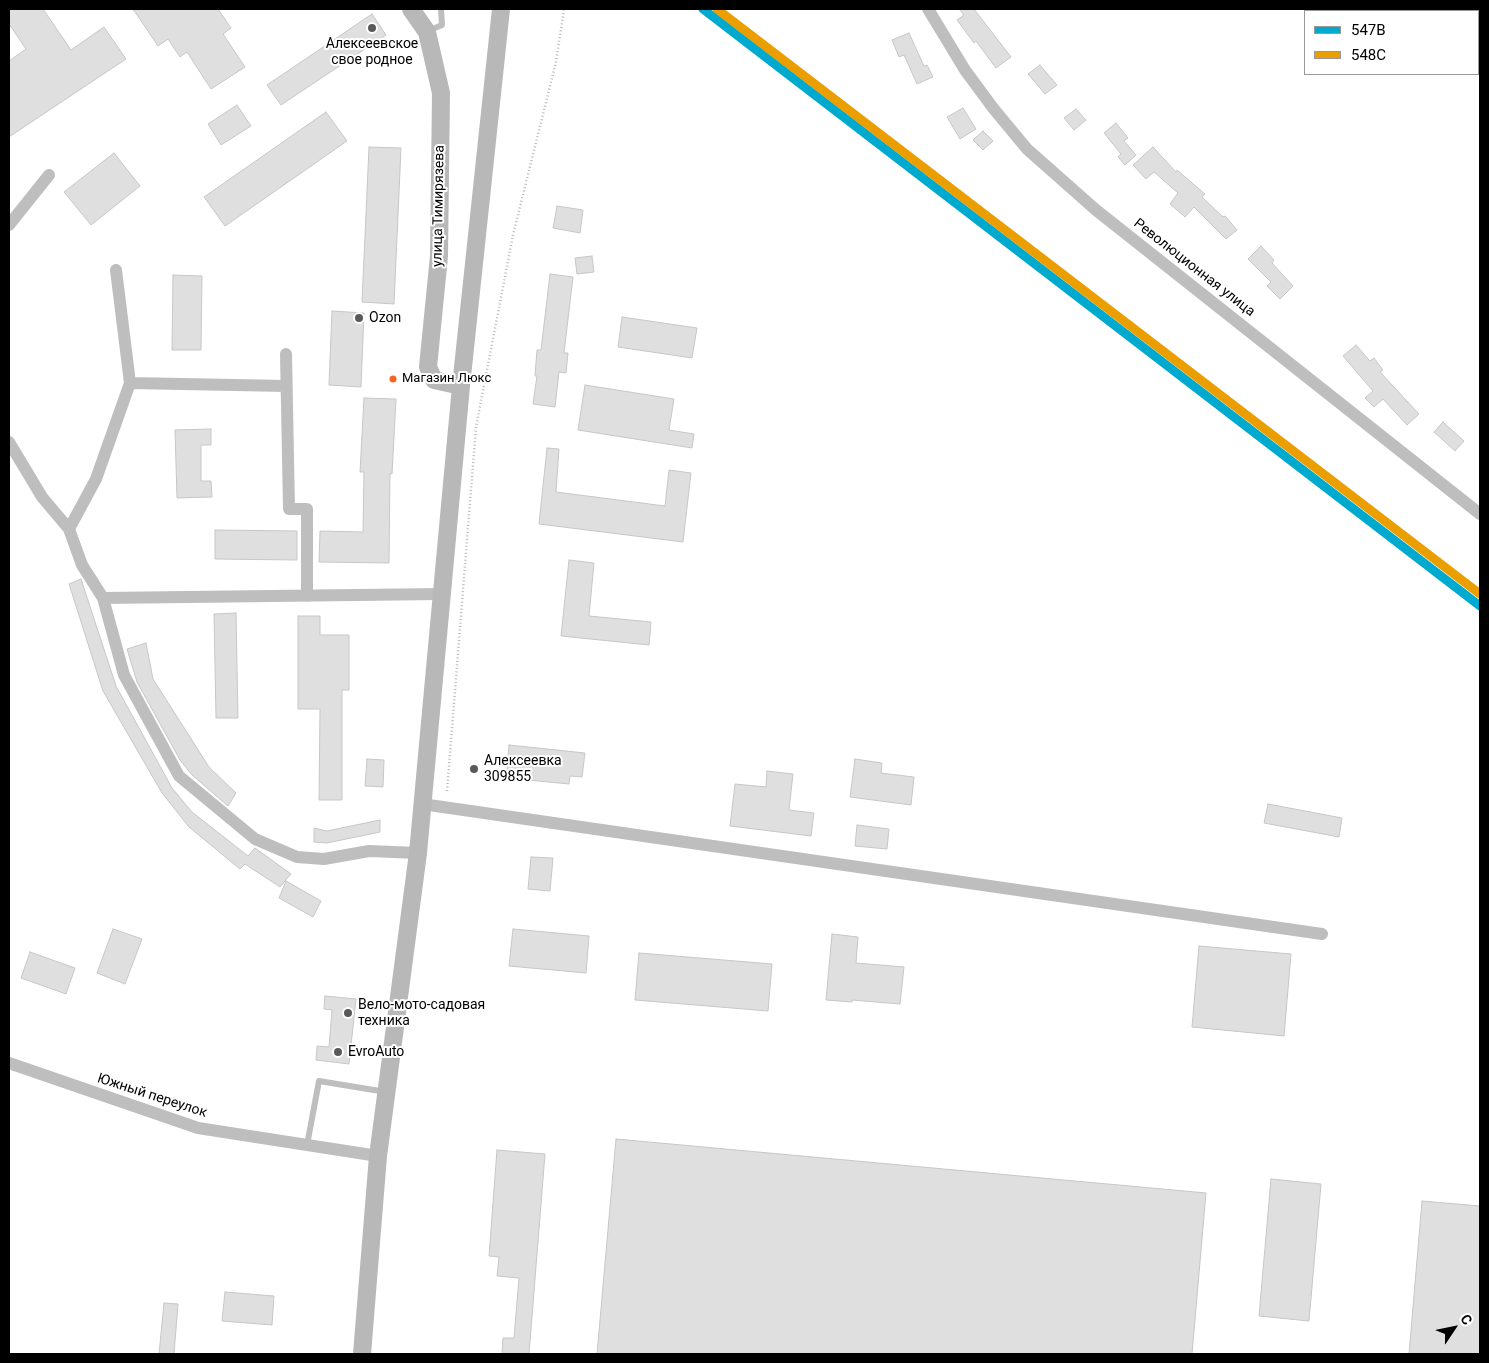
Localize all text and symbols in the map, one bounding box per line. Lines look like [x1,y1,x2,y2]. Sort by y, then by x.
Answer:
legend [1304,10,1479,75]
text: 547В [1351,21,1386,39]
marker: Алексеевское свое родное [366,22,378,34]
place label: Алексеевское свое родное [326,36,418,68]
text: 548С [1351,46,1386,64]
street label: улица Тимирязева [430,145,448,267]
street label: Революционная улица [1130,215,1258,321]
place label: Ozon [369,310,401,326]
marker: Ozon [353,312,365,324]
place label: Магазин Люкс [402,371,491,387]
marker: Магазин Люкс [388,374,398,384]
place label: Алексеевка 309855 [484,753,562,786]
marker: Алексеевка 309855 [468,763,480,775]
place label: Вело-мото-садовая техника [358,997,485,1030]
marker: Вело-мото-садовая техника [342,1007,354,1019]
place label: EvroAuto [348,1044,404,1060]
marker: EvroAuto [332,1046,344,1058]
street label: Южный переулок [95,1070,209,1122]
north arrow [1429,1303,1479,1353]
text: С [1457,1311,1476,1328]

